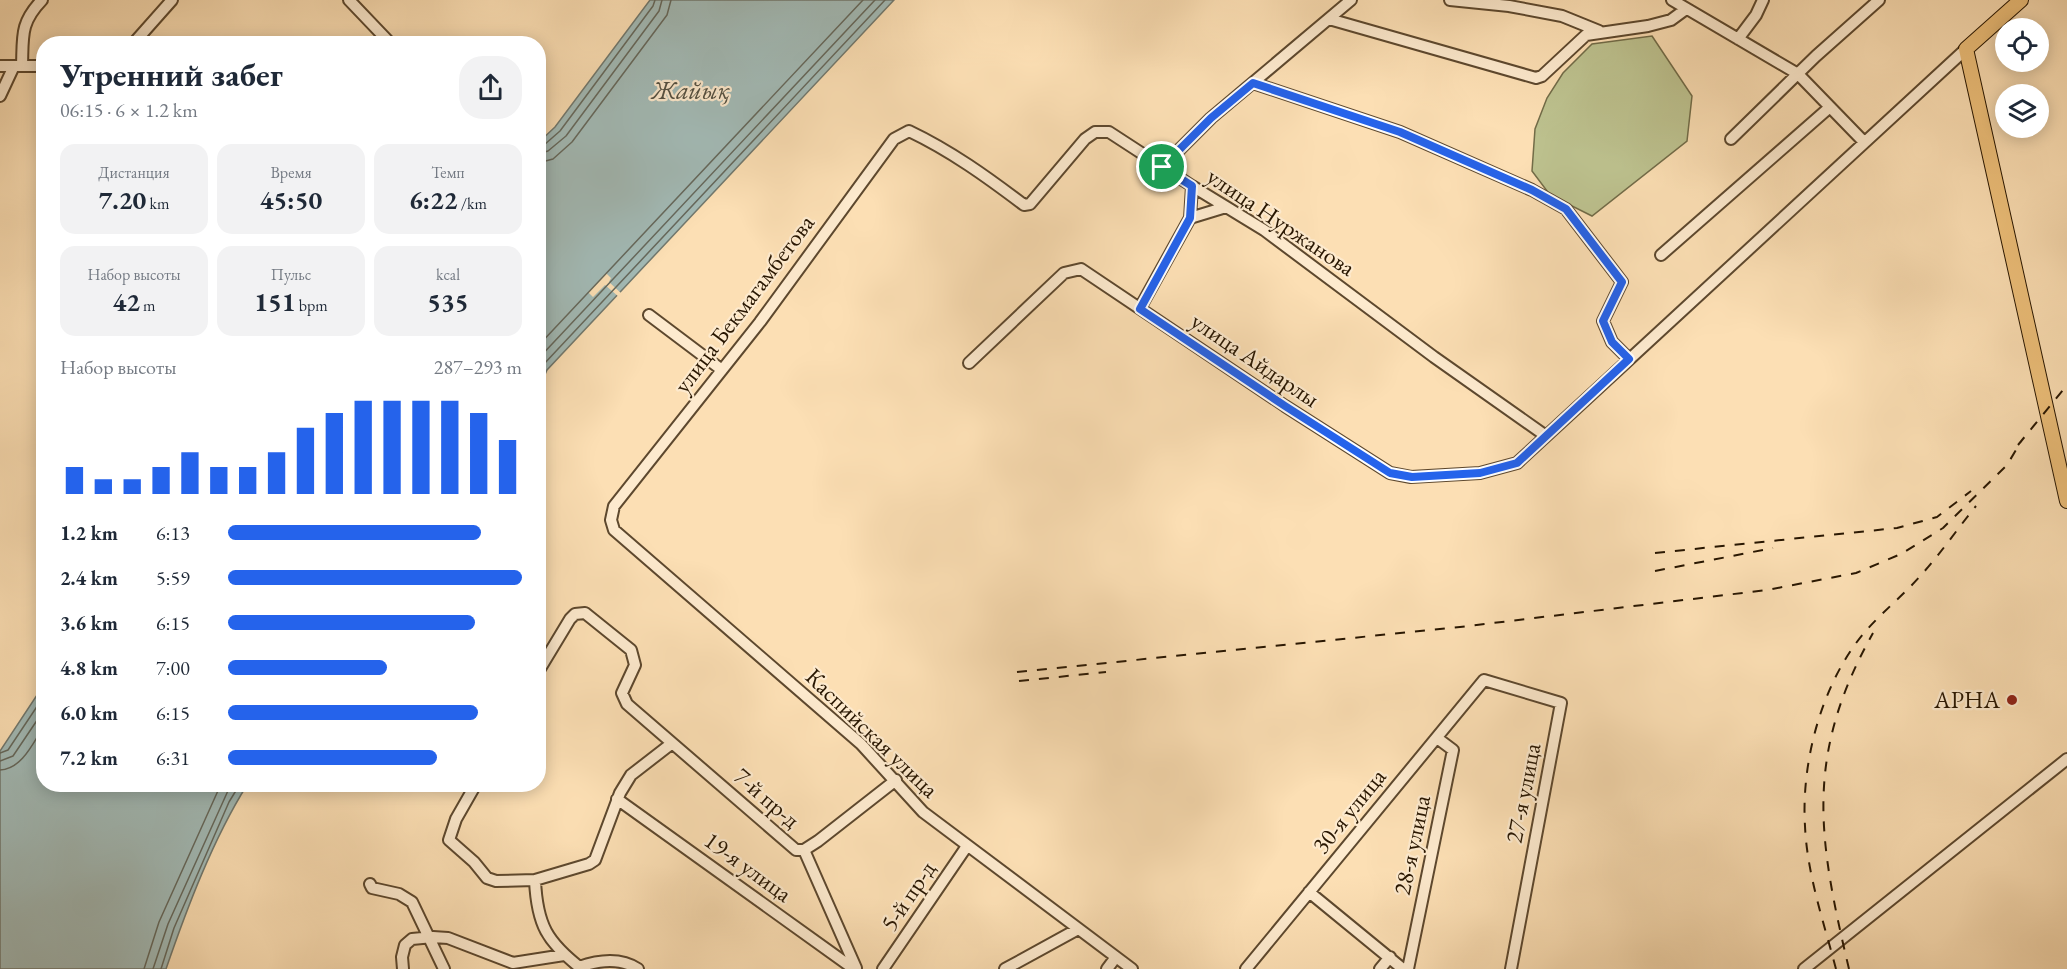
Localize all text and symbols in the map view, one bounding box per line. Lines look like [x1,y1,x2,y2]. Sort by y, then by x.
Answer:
map controls [1995,18,2049,138]
button: locate [1995,18,2049,72]
text: Утренний забег [60,53,283,96]
button: share [459,56,522,119]
water label: Жайық [650,73,730,107]
button: layers [1995,84,2049,138]
text: 06:15 · 6 × 1.2 km [60,97,198,123]
pin [1136,141,1187,192]
icon: arrive [1145,150,1178,183]
street label: улица Нуржанова [1201,160,1362,283]
text: Дистанция [98,162,170,183]
text: Время [270,162,312,183]
text: Темп [431,162,465,183]
text: 7.20 [99,183,146,217]
text: 45:50 [260,183,322,217]
text: 6:22 [409,183,458,217]
text: km [146,193,169,214]
text: /km [458,193,487,214]
street label: улица Бекмагамбетова [666,208,821,399]
text: Набор высоты [87,264,181,285]
text: Пульс [271,264,311,285]
text: kcal [436,264,460,285]
text: 42 [112,285,140,319]
text: 151 [254,285,296,319]
text: 535 [427,285,469,319]
text: m [140,295,156,316]
text: bpm [296,295,328,316]
street label: улица Айдарлы [1185,305,1326,414]
text: Набор высоты [60,354,176,380]
text: 287–293 m [434,354,522,380]
text: 1.2 km [60,520,118,546]
text: 6:13 [156,520,190,546]
text: 2.4 km [60,565,118,591]
text: 5:59 [156,565,190,591]
text: 3.6 km [60,610,118,636]
text: 6:15 [156,610,190,636]
text: 4.8 km [60,655,118,681]
text: 7:00 [156,655,190,681]
street label: Каспийская улица [799,661,946,804]
place label: АРНА [1933,684,2000,715]
marker: АРНА [2005,693,2019,707]
text: 6.0 km [60,700,118,726]
text: 6:15 [156,700,190,726]
street label: 27-я улица [1498,740,1547,846]
text: 7.2 km [60,745,118,771]
text: 6:31 [156,745,190,771]
street label: 7-й пр-д [728,760,807,835]
street label: 30-я улица [1305,761,1393,860]
street label: 28-я улица [1386,792,1437,898]
street label: 19-я улица [698,824,799,909]
street label: 5-й пр-д [873,855,942,937]

